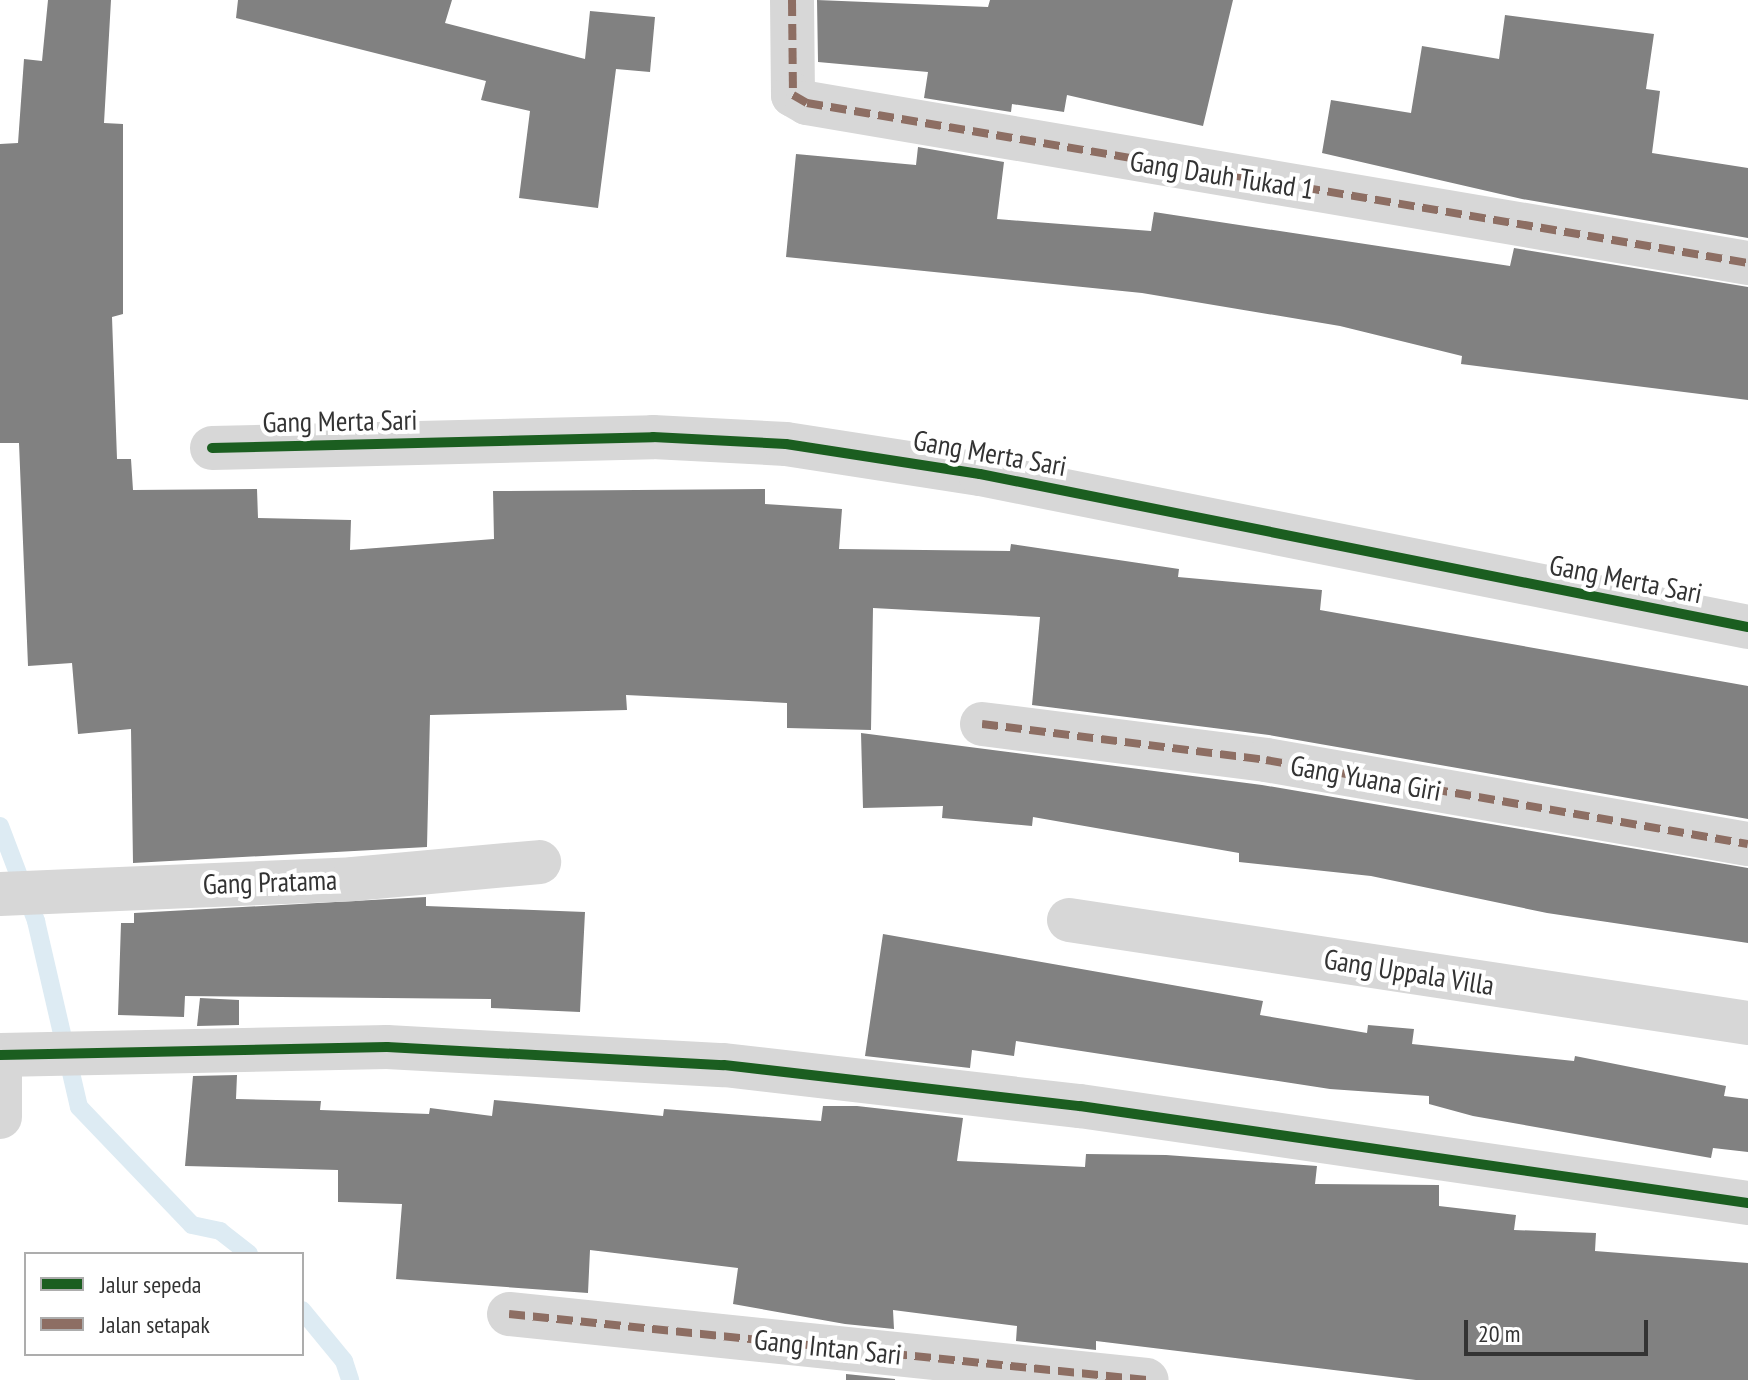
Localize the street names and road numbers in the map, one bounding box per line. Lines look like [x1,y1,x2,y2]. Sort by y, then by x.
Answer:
street label: Gang Dauh Tukad 1 [1127,144,1317,206]
street label: Gang Merta Sari [262,403,418,439]
street label: Gang Merta Sari [911,423,1069,483]
street label: Gang Merta Sari [1547,548,1705,610]
street label: Gang Yuana Giri [1288,748,1444,808]
street label: Gang Pratama [202,863,338,901]
street label: Gang Uppala Villa [1321,942,1497,1002]
street label: Gang Intan Sari [753,1323,903,1371]

